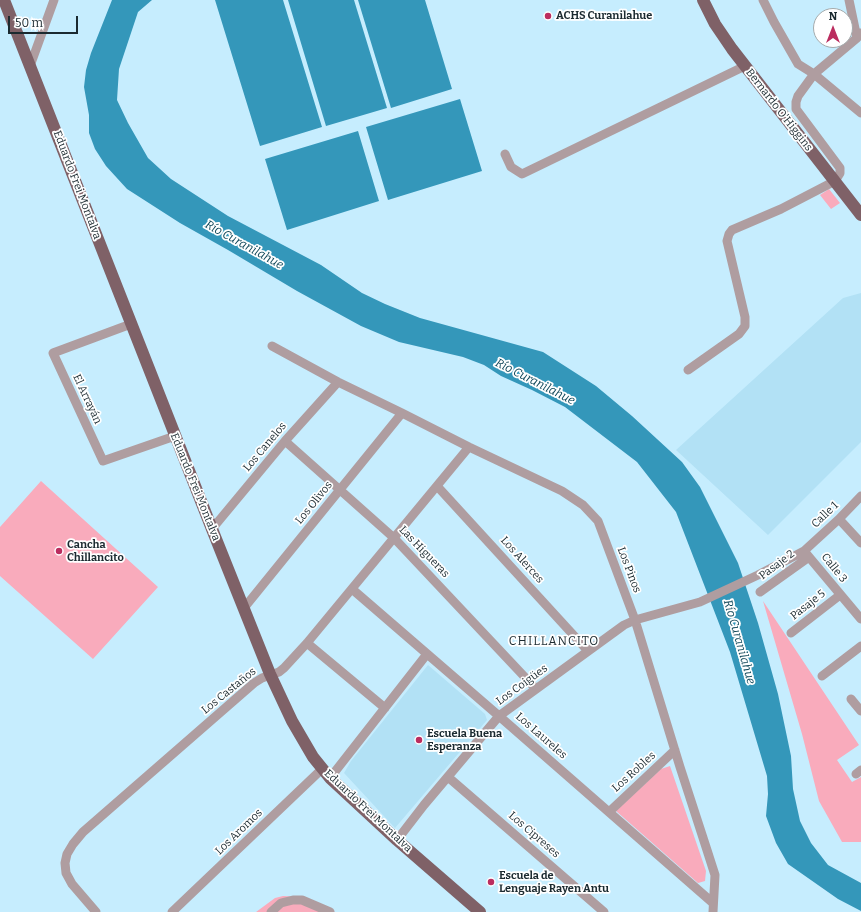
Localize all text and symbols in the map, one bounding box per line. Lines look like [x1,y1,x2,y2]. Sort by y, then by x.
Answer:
scale bar [10,8,80,34]
north arrow [813,8,853,48]
place label: ACHS Curanilahue [556,9,652,23]
text: N [829,10,837,23]
marker: ACHS Curanilahue [543,11,553,21]
text: 50 m [15,16,43,30]
street label: Bernardo O'Higgins [743,66,815,154]
street label: Eduardo Frei Montalva [50,129,104,241]
water label: Río Curanilahue [202,218,286,272]
water label: Río Curanilahue [493,356,577,408]
street label: El Arrayán [70,372,104,426]
street label: Los Canelos [241,420,289,474]
street label: Eduardo Frei Montalva [167,431,223,543]
street label: Los Olivos [293,479,335,527]
street label: Calle 1 [809,499,841,531]
street label: Las Higueras [396,524,452,580]
street label: Los Alerces [498,534,546,586]
place label: Cancha Chillancito [67,538,124,564]
street label: Los Pinos [614,545,644,595]
marker: Cancha Chillancito [54,546,64,556]
street label: Pasaje 2 [757,547,797,583]
street label: Calle 3 [818,551,850,585]
street label: Pasaje 5 [788,587,828,623]
water label: Río Curanilahue [720,598,758,686]
district label: CHILLANCITO [509,635,599,649]
street label: Los Coigües [494,662,550,708]
street label: Los Castaños [199,665,259,717]
street label: Los Laureles [513,710,569,762]
place label: Escuela Buena Esperanza [427,727,502,753]
marker: Escuela Buena Esperanza [414,735,424,745]
street label: Los Robles [610,749,658,795]
street label: Eduardo Frei Montalva [321,767,415,855]
street label: Los Aromos [213,806,265,858]
street label: Los Cipreses [506,809,562,861]
place label: Escuela de Lenguaje Rayen Antu [499,869,609,895]
marker: Escuela de Lenguaje Rayen Antu [486,877,496,887]

